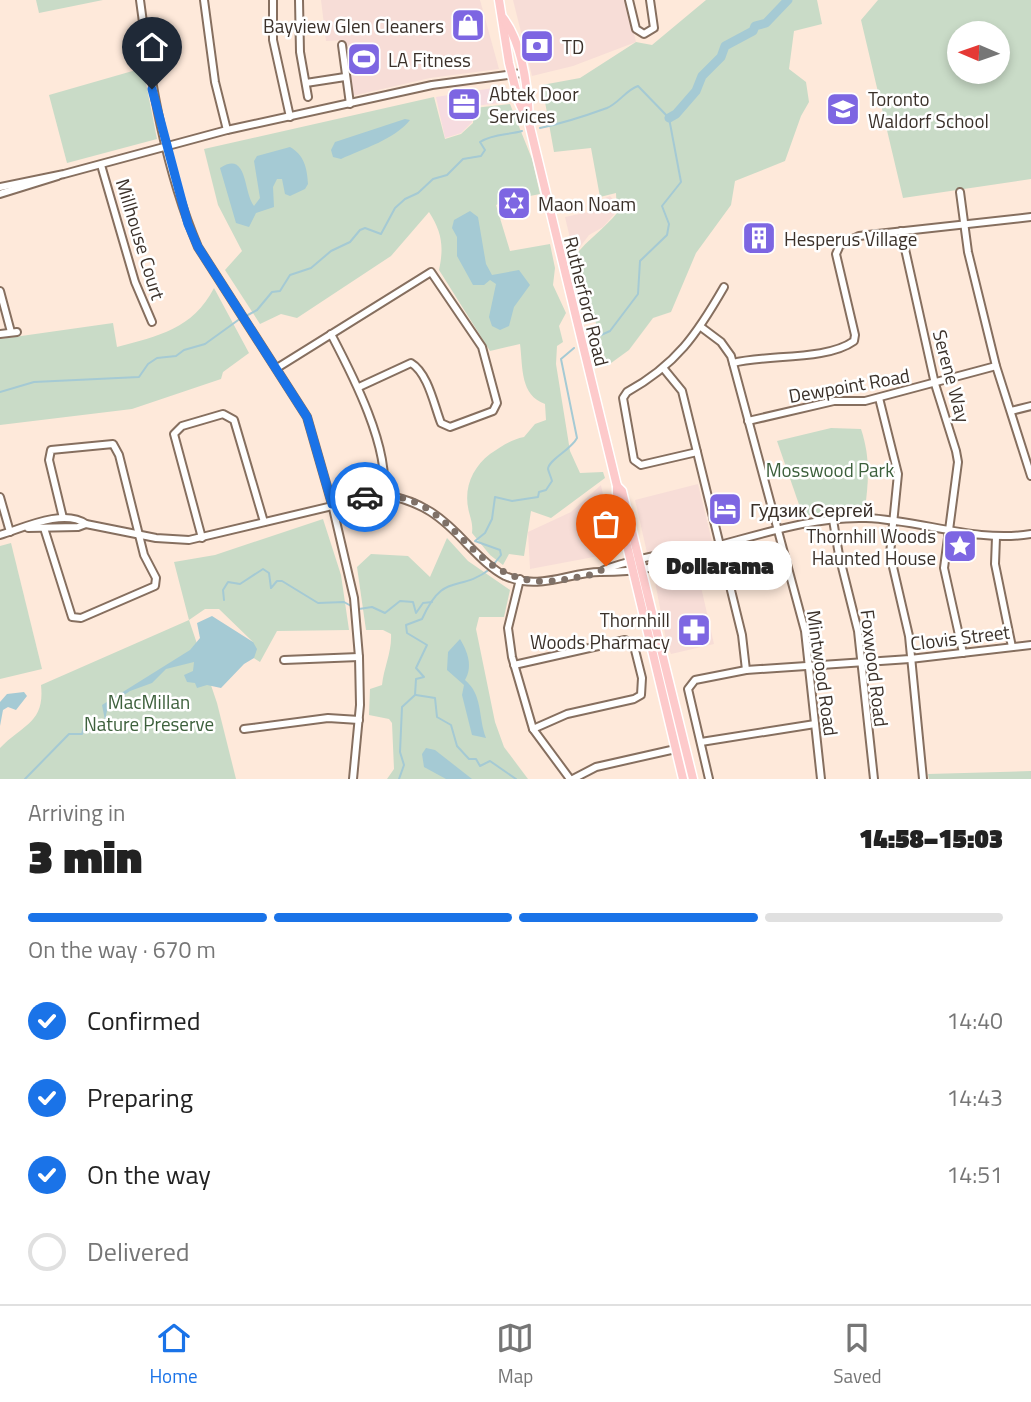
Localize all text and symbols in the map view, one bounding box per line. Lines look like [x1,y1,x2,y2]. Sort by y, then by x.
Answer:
shop icon: Bayview Glen Cleaners [449,6,487,44]
place label: Bayview Glen Cleaners [263,11,444,40]
pin [122,17,182,89]
north arrow [947,21,1010,84]
map controls [947,21,1010,84]
bank icon: TD [518,27,556,65]
icon: home [133,28,171,66]
place label: TD [562,32,584,61]
sports icon: LA Fitness [345,40,383,78]
place label: LA Fitness [388,45,471,74]
place label: Abtek Door Services [489,79,579,130]
place label: Toronto Waldorf School [868,84,989,135]
office icon: Abtek Door Services [445,85,483,123]
school or university icon: Toronto Waldorf School [824,90,862,128]
street label: Millhouse Court [109,175,173,303]
synagogue icon: Maon Noam [495,184,533,222]
place label: Maon Noam [538,189,636,218]
building icon: Hesperus Village [740,219,778,257]
place label: Hesperus Village [784,224,917,253]
street label: Rutherford Road [557,233,617,369]
street label: Serene Way [926,326,978,426]
street label: Dewpoint Road [786,360,912,410]
park label: Mosswood Park [766,455,894,484]
courier [330,462,400,532]
icon: car [346,478,384,516]
hotel icon: Гудзик Сергей [706,490,744,528]
pin [576,494,636,566]
place label: Гудзик Сергей [750,495,873,524]
icon: bag [587,505,625,543]
place label: Thornhill Woods Haunted House [806,521,936,572]
place icon: Thornhill Woods Haunted House [941,527,979,565]
callout: Dollarama [648,542,792,590]
text: Dollarama [666,548,774,583]
place label: Thornhill Woods Pharmacy [530,605,670,656]
street label: Mintwood Road [800,608,846,738]
street label: Foxwood Road [853,608,897,728]
pharmacy icon: Thornhill Woods Pharmacy [675,611,713,649]
street label: Clovis Street [909,616,1012,657]
park label: MacMillan Nature Preserve [84,687,214,738]
text: Arriving in [28,795,125,830]
text: 14:58–15:03 [859,819,1003,858]
text: 3 min [28,821,142,891]
text: On the way · 670 m [28,932,216,967]
text: Confirmed [87,1001,201,1040]
icon: check [28,1002,66,1040]
text: 14:40 [946,1003,1003,1038]
text: Preparing [87,1078,193,1117]
icon: check [28,1079,66,1117]
text: 14:43 [946,1080,1003,1115]
text: On the way [87,1155,211,1194]
icon: check [28,1156,66,1194]
text: 14:51 [946,1157,1003,1192]
text: Delivered [87,1232,190,1271]
tab: Home [149,1319,198,1390]
tab: Map [496,1319,534,1390]
tab: Saved [833,1319,882,1390]

